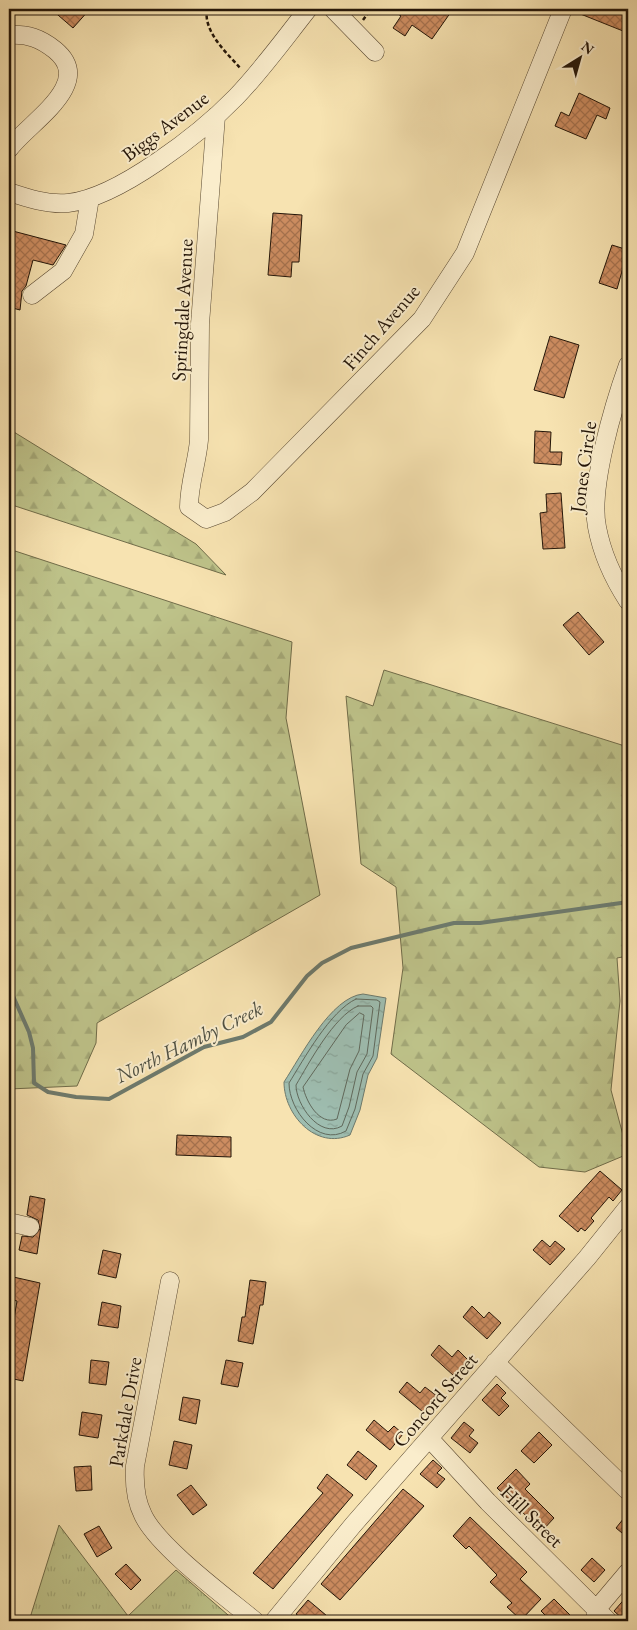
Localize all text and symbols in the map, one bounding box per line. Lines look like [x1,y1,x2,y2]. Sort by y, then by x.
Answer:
north arrow [554,32,604,82]
text: N [578,37,598,59]
street label: Biggs Avenue [116,85,214,167]
street label: Springdale Avenue [165,238,199,382]
street label: Finch Avenue [337,278,426,375]
street label: Jones Circle [563,419,602,516]
water label: North Hamby Creek [110,994,267,1089]
street label: Concord Street [387,1347,484,1453]
street label: Parkdale Drive [103,1355,148,1469]
street label: Hill Street [495,1479,570,1554]

